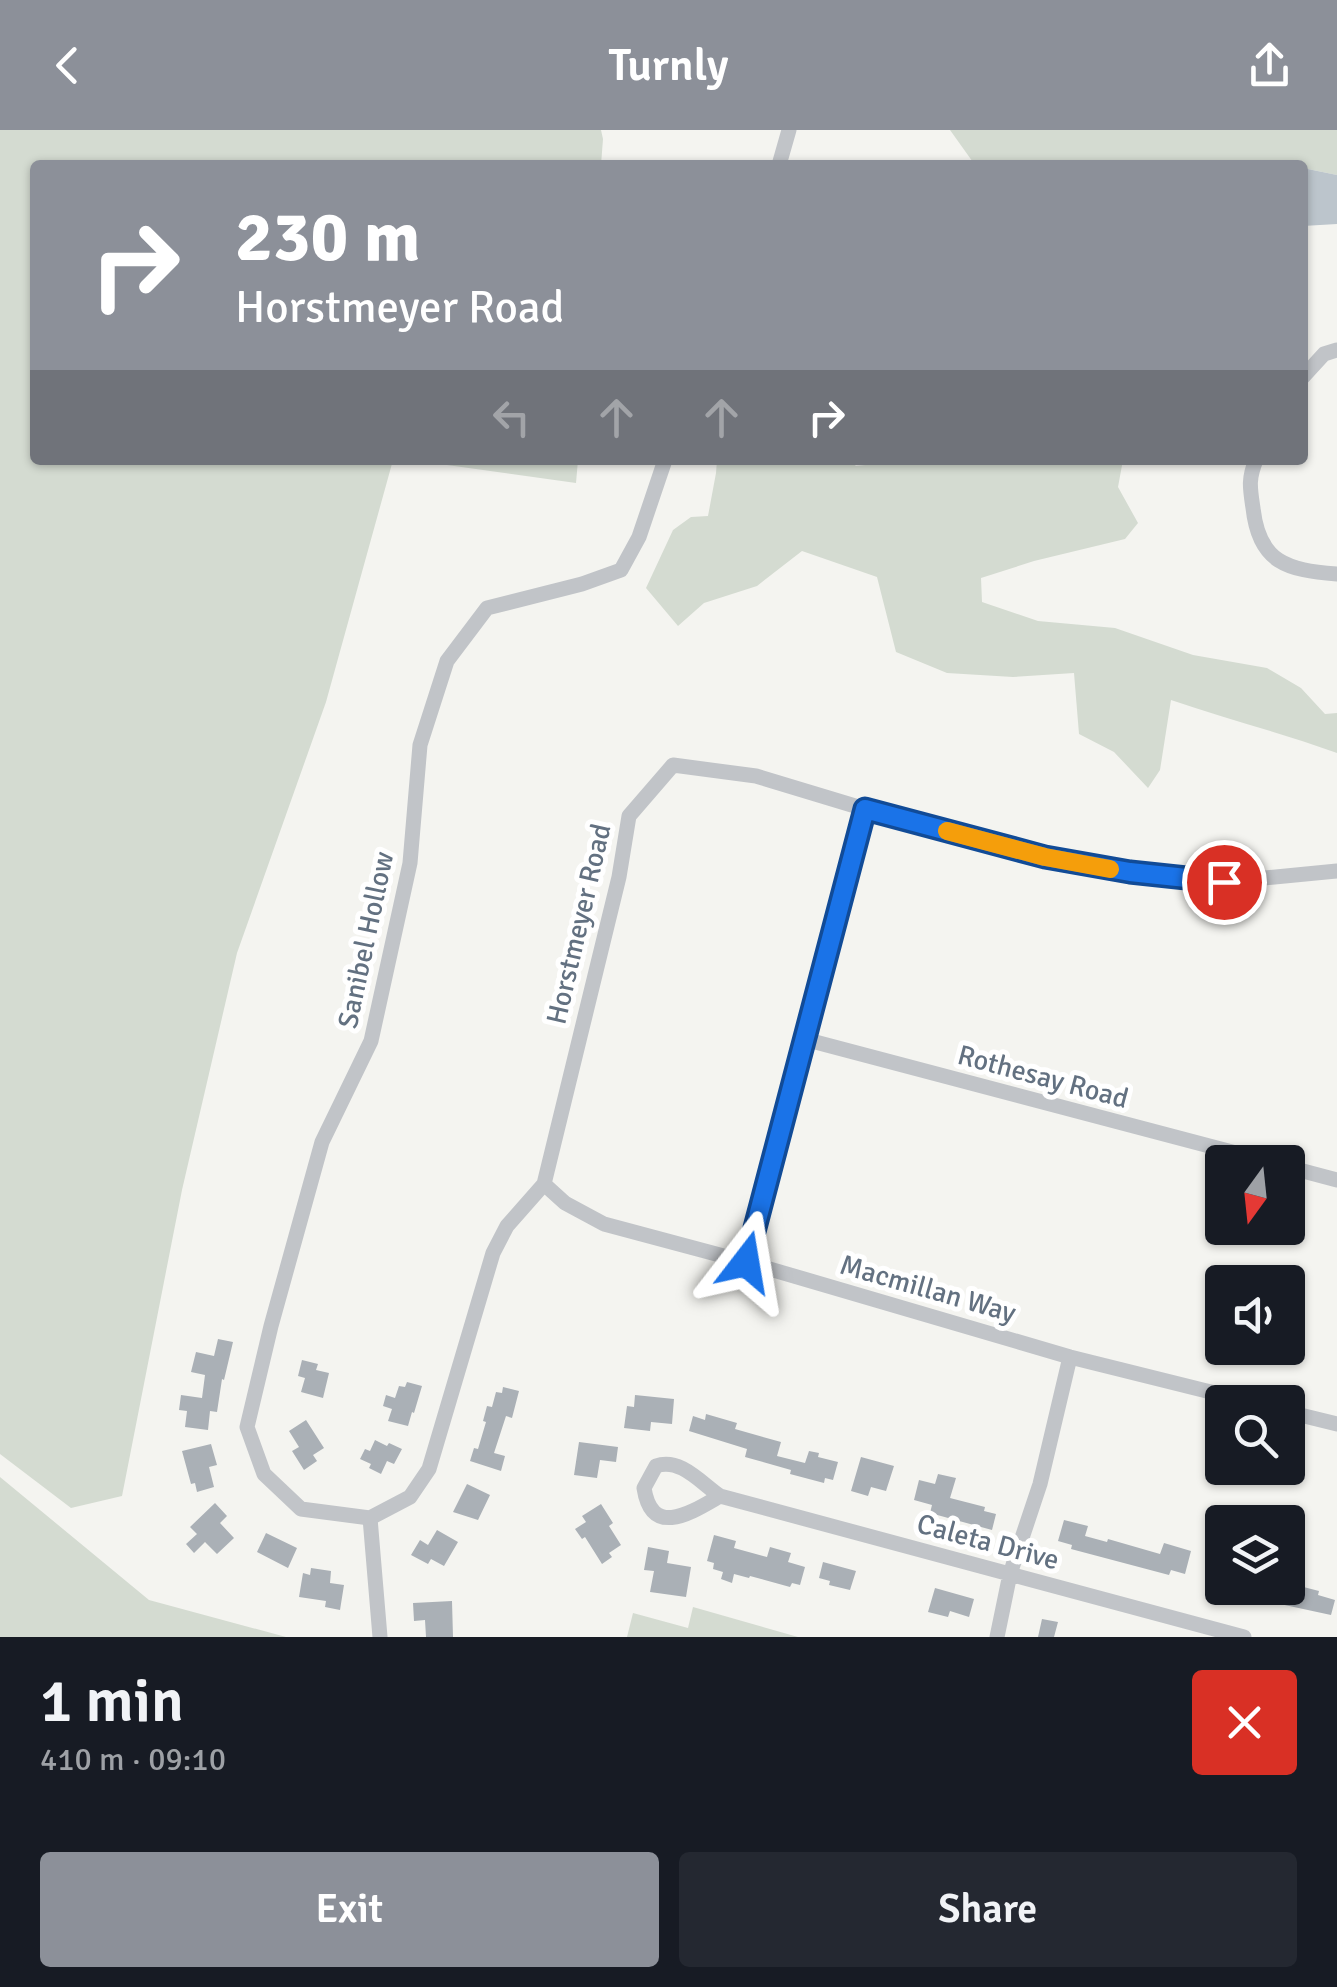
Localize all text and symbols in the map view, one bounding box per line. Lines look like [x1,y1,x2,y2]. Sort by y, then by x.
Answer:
icon: back [40,38,95,93]
text: Turnly [608,38,729,93]
icon: share [1242,38,1297,93]
text: 230 m [235,194,420,280]
icon: right [70,200,200,330]
text: Horstmeyer Road [235,280,564,335]
icon: left [484,390,539,445]
icon: ahead [589,390,644,445]
icon: ahead [694,390,749,445]
icon: right [799,390,854,445]
street label: Horstmeyer Road [539,820,619,1028]
pin [1182,840,1267,925]
street label: Sanibel Hollow [331,849,401,1031]
icon: arrive [1197,855,1252,910]
street label: Rothesay Road [954,1038,1132,1116]
north arrow [1205,1145,1305,1245]
map controls [1205,1145,1305,1605]
position arrow [694,1210,798,1314]
street label: Macmillan Way [836,1248,1020,1330]
button: sound [1205,1265,1305,1365]
button: search [1205,1385,1305,1485]
button: layers [1205,1505,1305,1605]
street label: Caleta Drive [913,1507,1063,1577]
text: 1 min [40,1665,184,1739]
button: close [1192,1670,1297,1775]
text: 410 m · 09:10 [40,1740,226,1779]
button: Exit [40,1852,659,1967]
button: Share [679,1852,1297,1967]

